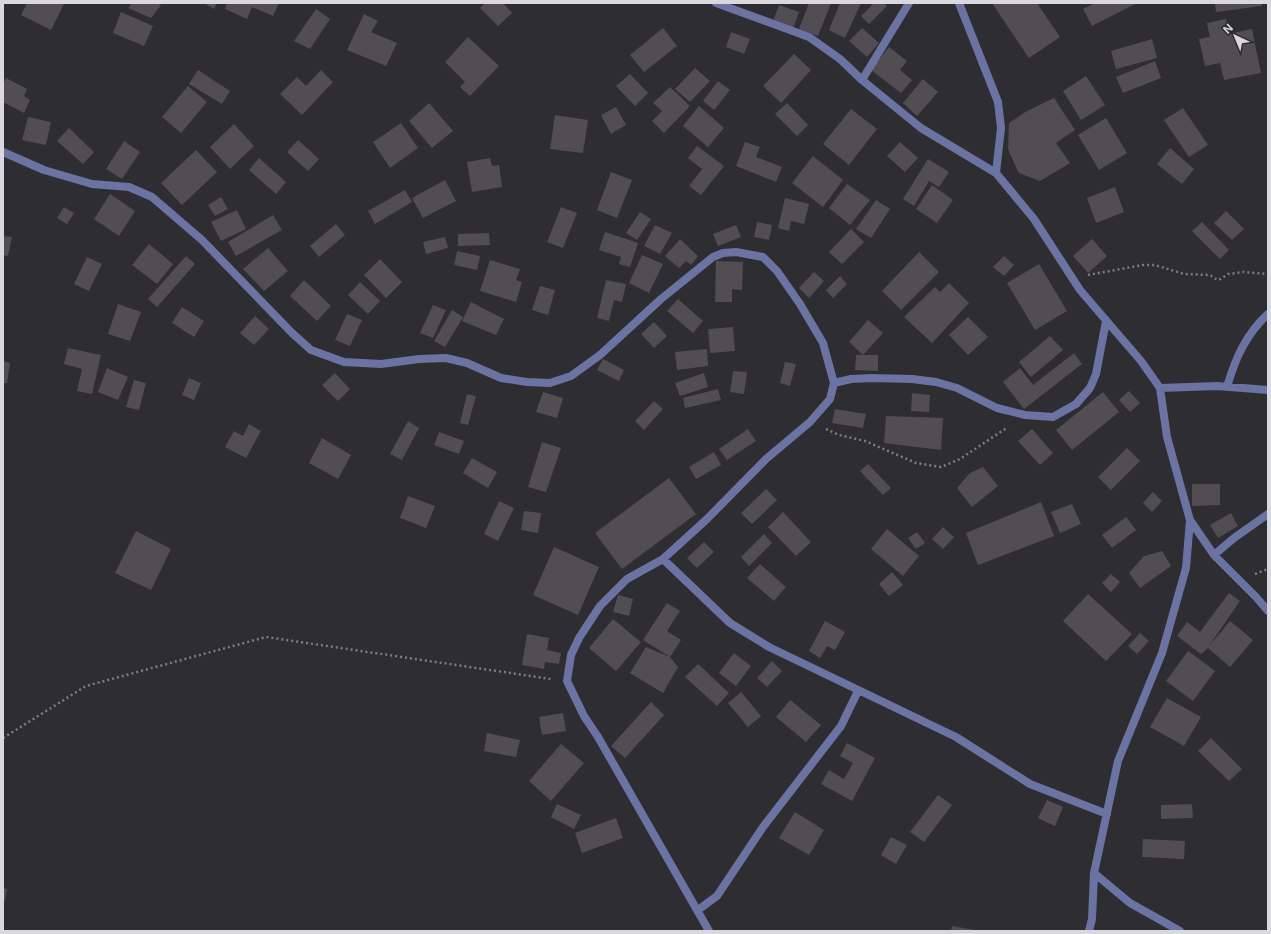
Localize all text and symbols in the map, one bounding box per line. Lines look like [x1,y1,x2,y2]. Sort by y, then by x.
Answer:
north arrow [1215,16,1255,56]
text: N [1220,21,1236,37]

